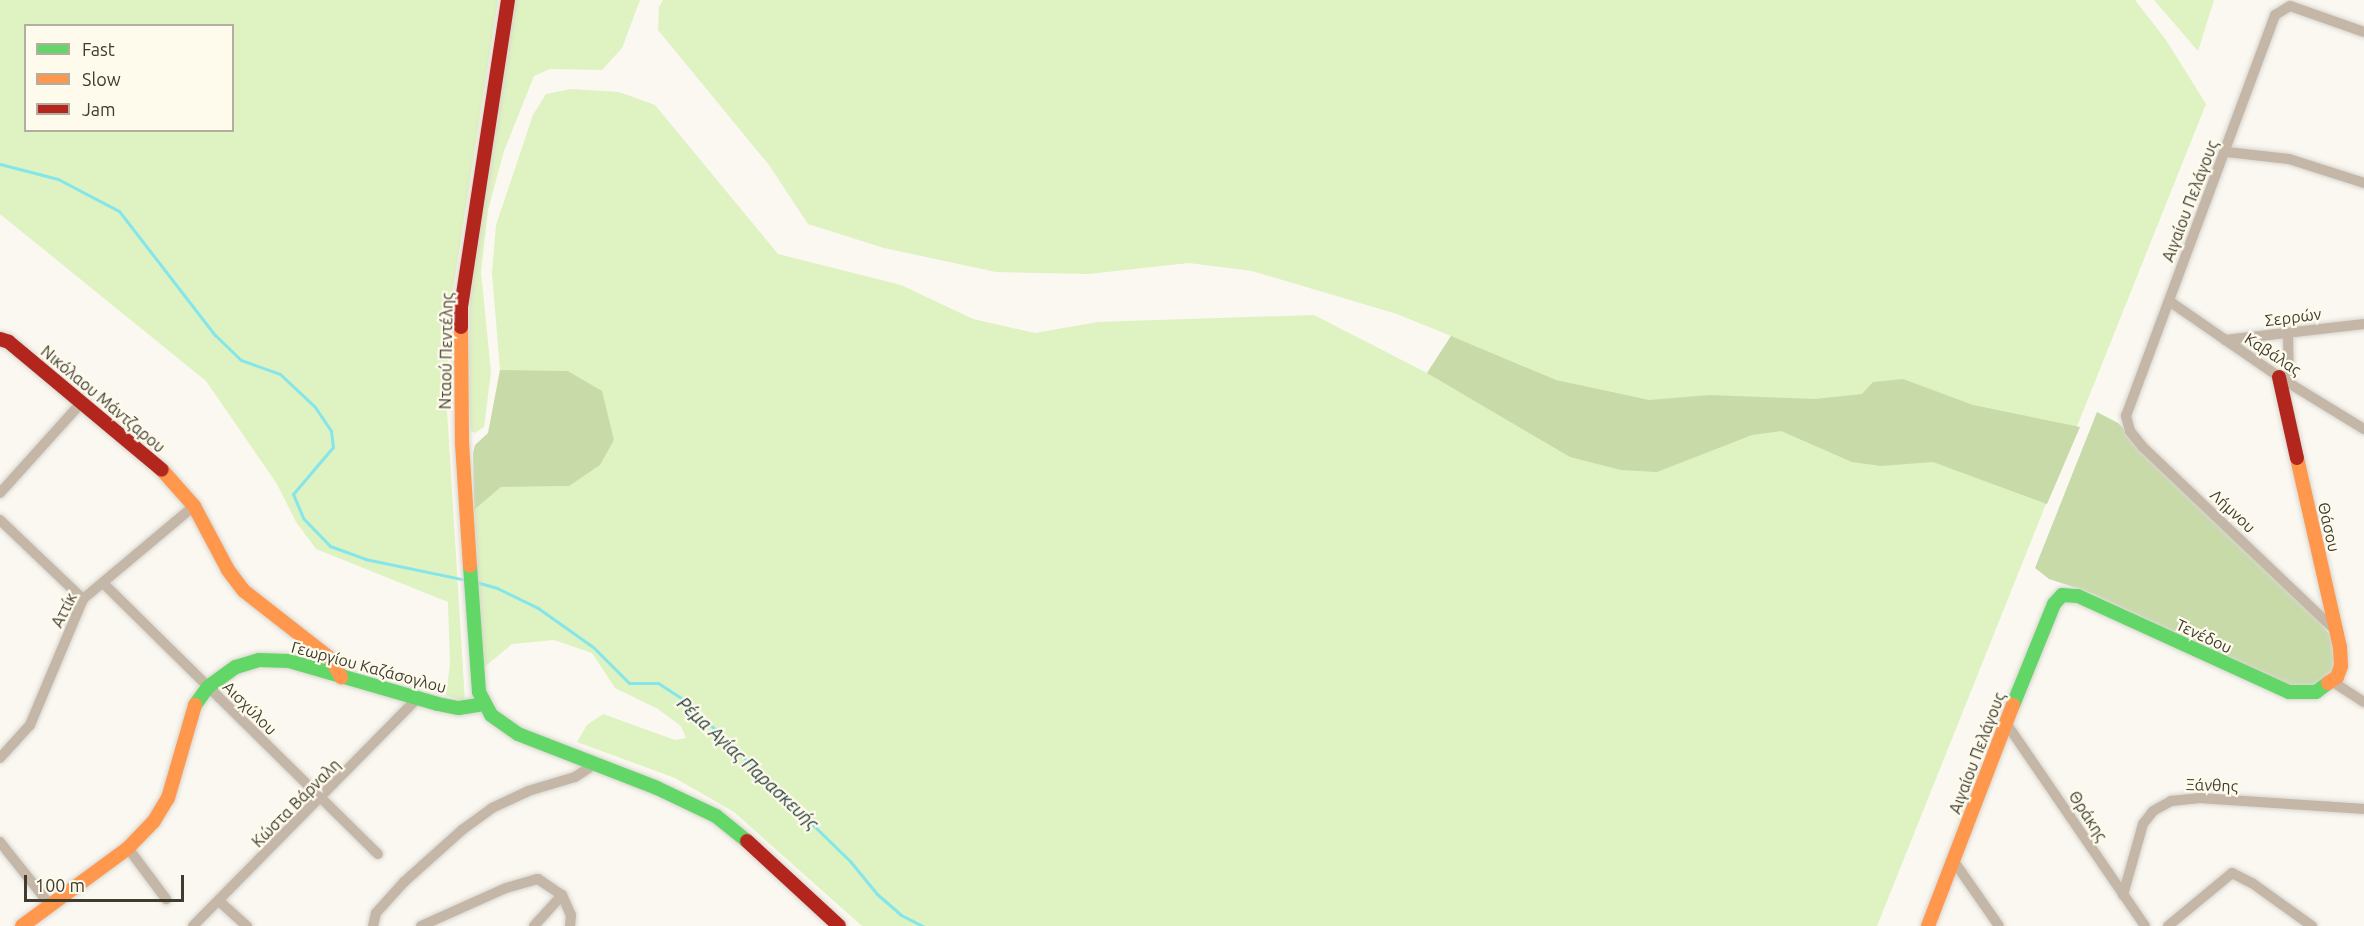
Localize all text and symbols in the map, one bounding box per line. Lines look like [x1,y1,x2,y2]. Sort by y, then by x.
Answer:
legend [24,24,234,132]
text: Fast [82,39,115,59]
text: Slow [82,69,121,89]
text: Jam [82,99,116,119]
street label: Αιγαίου Πελάγους [2158,138,2222,264]
street label: Νταού Πεντέλης [435,292,457,410]
street label: Σερρών [2264,304,2322,330]
street label: Καβάλας [2241,329,2305,379]
street label: Νικόλαου Μάντζαρου [37,342,169,456]
street label: Λήμνου [2206,485,2260,537]
street label: Θάσου [2314,500,2344,554]
street label: Αττίκ [47,589,81,631]
street label: Τενέδου [2173,615,2235,657]
street label: Γεωργίου Καζάσογλου [289,637,449,697]
street label: Αισχύλου [219,677,281,739]
street label: Αιγαίου Πελάγους [1945,690,2009,816]
water label: Ρέμα Αγίας Παρασκευής [673,692,823,834]
street label: Κώστα Βάρναλη [248,755,344,851]
street label: Ξάνθης [2186,774,2238,796]
street label: Θράκης [2065,787,2111,845]
scale bar [27,863,188,901]
text: 100 m [35,875,85,895]

